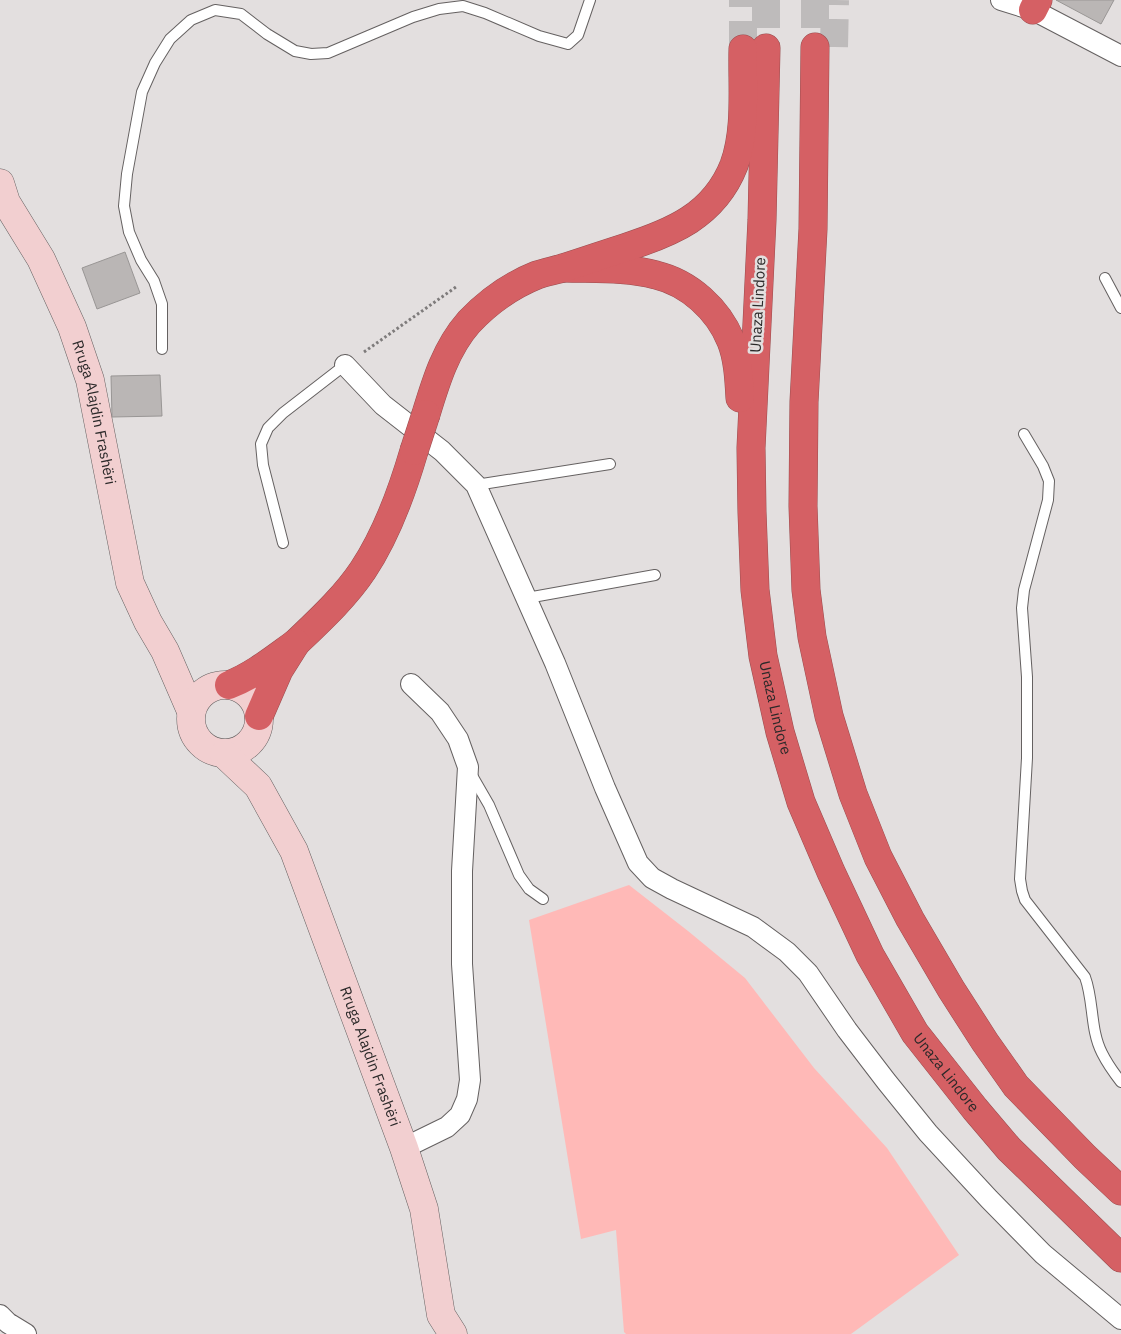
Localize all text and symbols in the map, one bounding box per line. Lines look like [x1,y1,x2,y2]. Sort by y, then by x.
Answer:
street label: Unaza Lindore [746,257,769,353]
street label: Rruga Alajdin Frashëri [68,337,120,486]
street label: Unaza Lindore [755,659,796,757]
street label: Rruga Alajdin Frashëri [336,983,405,1129]
street label: Unaza Lindore [909,1029,984,1116]

